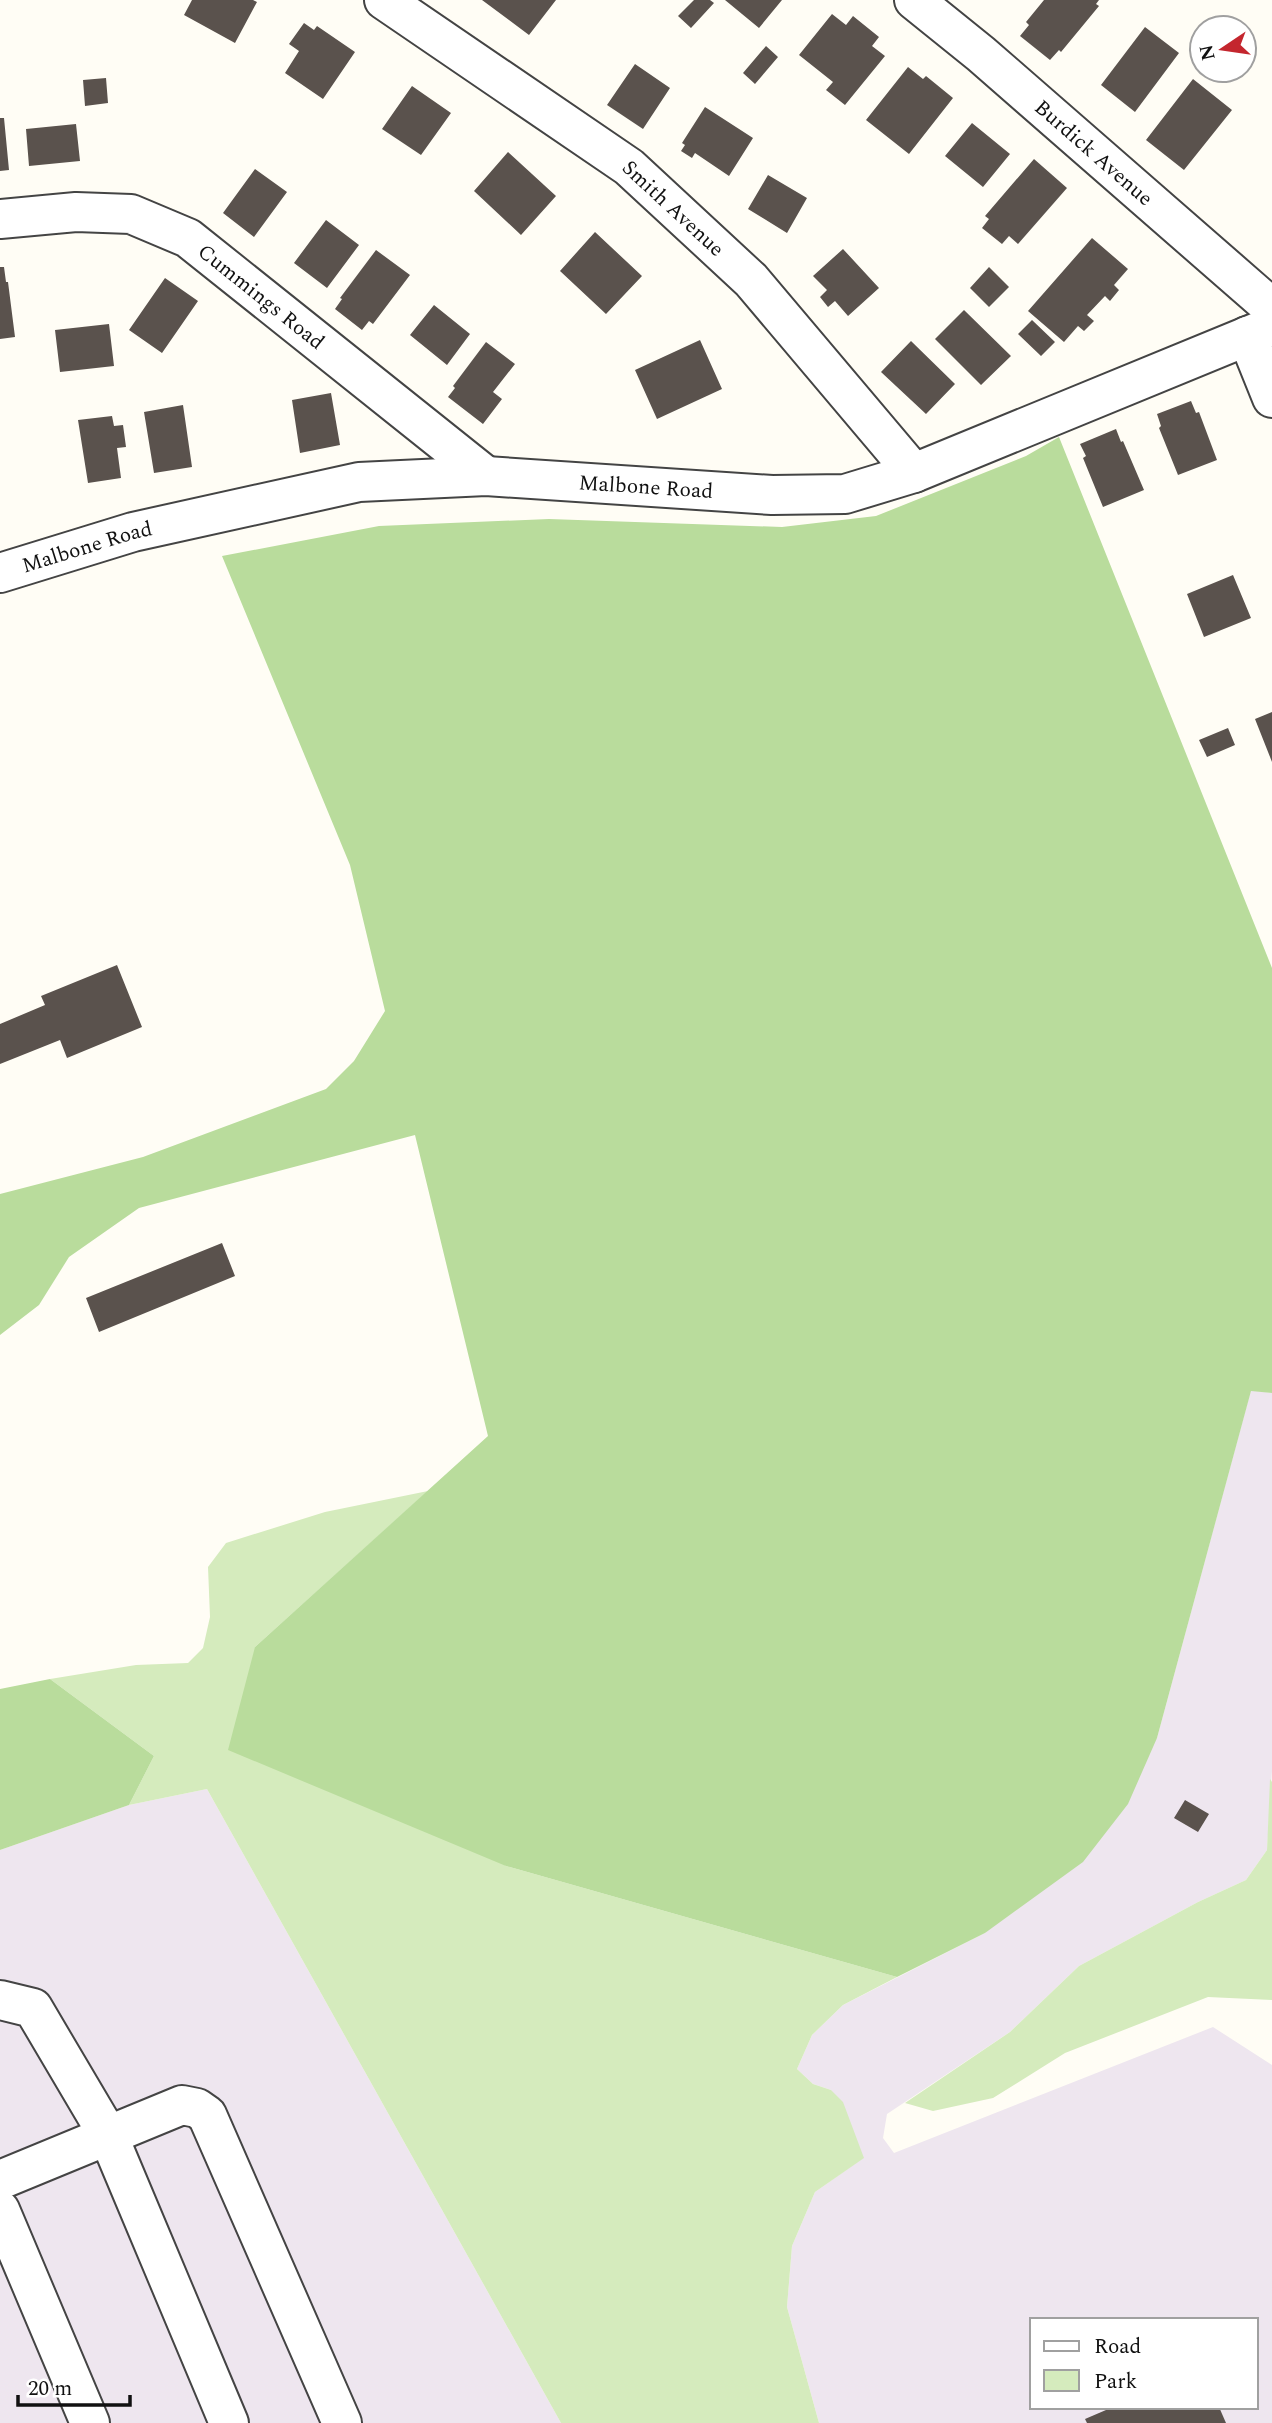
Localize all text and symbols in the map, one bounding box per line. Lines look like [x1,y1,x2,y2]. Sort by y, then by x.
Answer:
north arrow [1188,14,1258,84]
text: N [1192,42,1224,63]
street label: Burdick Avenue [1027,92,1160,214]
street label: Smith Avenue [614,153,731,265]
street label: Cummings Road [190,237,331,358]
street label: Malbone Road [578,467,714,508]
street label: Malbone Road [18,513,155,582]
legend [1030,2318,1258,2409]
text: Road [1094,2331,1141,2363]
scale bar [18,2364,130,2408]
text: Park [1094,2366,1138,2398]
text: 20 m [28,2373,72,2405]

